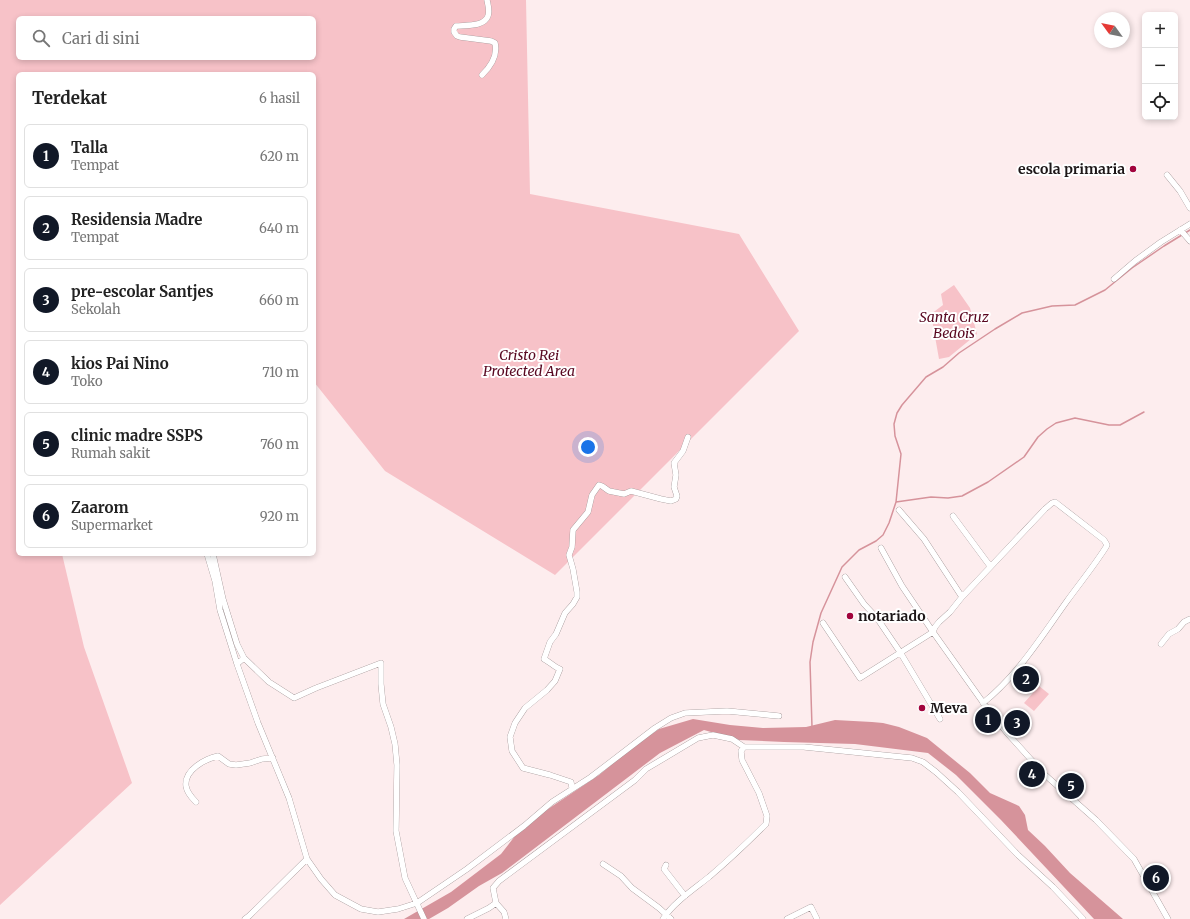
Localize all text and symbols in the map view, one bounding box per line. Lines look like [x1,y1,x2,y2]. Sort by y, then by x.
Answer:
north arrow [1094,12,1130,48]
map controls [1142,12,1178,120]
button: + [1142,12,1178,48]
search box [16,16,316,60]
icon: search [30,27,52,49]
text: Cari di sini [62,29,140,48]
button: − [1142,48,1178,84]
button: locate [1142,84,1178,120]
text: Terdekat [32,87,107,109]
text: 6 hasil [259,90,300,107]
text: Talla [71,138,108,157]
text: 1 [43,148,49,165]
text: 620 m [260,148,299,165]
text: Tempat [71,157,119,174]
place label: escola primaria [1018,160,1125,178]
marker: escola primaria [1128,164,1138,174]
text: Residensia Madre [71,210,202,229]
text: 2 [42,220,50,237]
text: 640 m [259,220,299,237]
text: Tempat [71,229,119,246]
text: pre-escolar Santjes [71,282,213,301]
text: 3 [42,292,50,309]
text: 660 m [259,292,299,309]
text: Sekolah [71,301,121,318]
park label: Santa Cruz Bedois [919,308,990,342]
park label: Cristo Rei Protected Area [483,346,575,380]
text: kios Pai Nino [71,354,169,373]
text: 4 [42,364,50,381]
text: 710 m [262,364,299,381]
text: Toko [71,373,103,390]
text: clinic madre SSPS [71,426,203,445]
text: 5 [42,436,50,453]
text: 760 m [260,436,299,453]
your location [578,437,598,457]
text: Rumah sakit [71,445,150,462]
text: Zaarom [71,498,129,517]
text: 6 [42,508,50,525]
text: 920 m [260,508,299,525]
text: Supermarket [71,517,153,534]
place label: notariado [858,607,926,625]
marker: notariado [845,611,855,621]
pin: 2 [1013,664,1039,694]
place label: Meva [930,699,968,717]
marker: Meva [917,703,927,713]
pin: 1 [975,705,1001,735]
pin: 3 [1004,708,1030,738]
pin: 4 [1019,759,1045,789]
pin: 5 [1058,771,1084,801]
pin: 6 [1143,863,1169,893]

